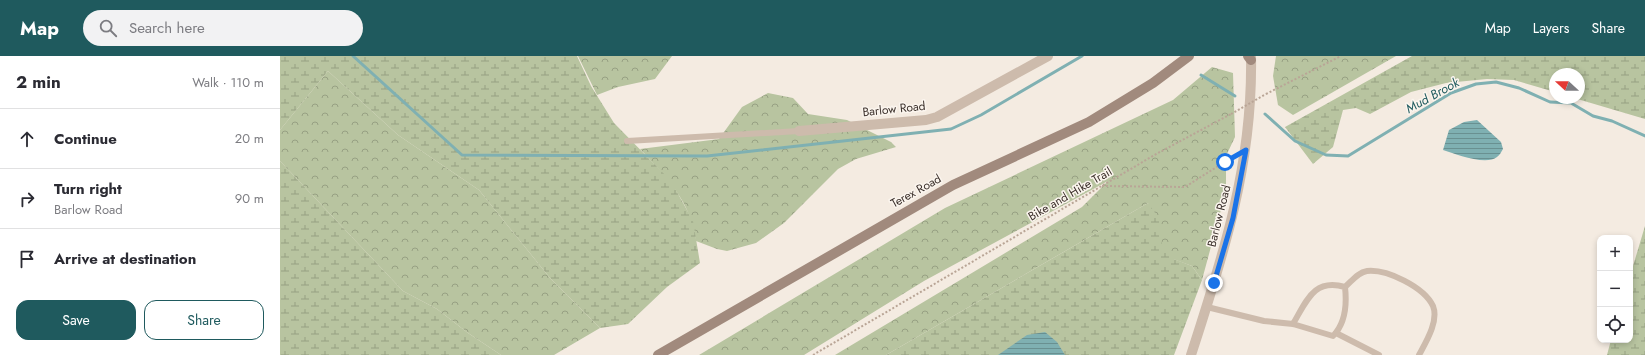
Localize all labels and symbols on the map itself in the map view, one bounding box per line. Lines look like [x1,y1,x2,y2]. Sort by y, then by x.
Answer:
north arrow [1549,68,1585,104]
water label: Mud Brook [1402,73,1463,118]
street label: Barlow Road [862,97,926,121]
route start [1216,153,1234,171]
street label: Bike and Hike Trail [1025,163,1115,225]
street label: Terex Road [888,170,944,212]
street label: Barlow Road [1203,183,1235,249]
route end [1205,274,1223,292]

